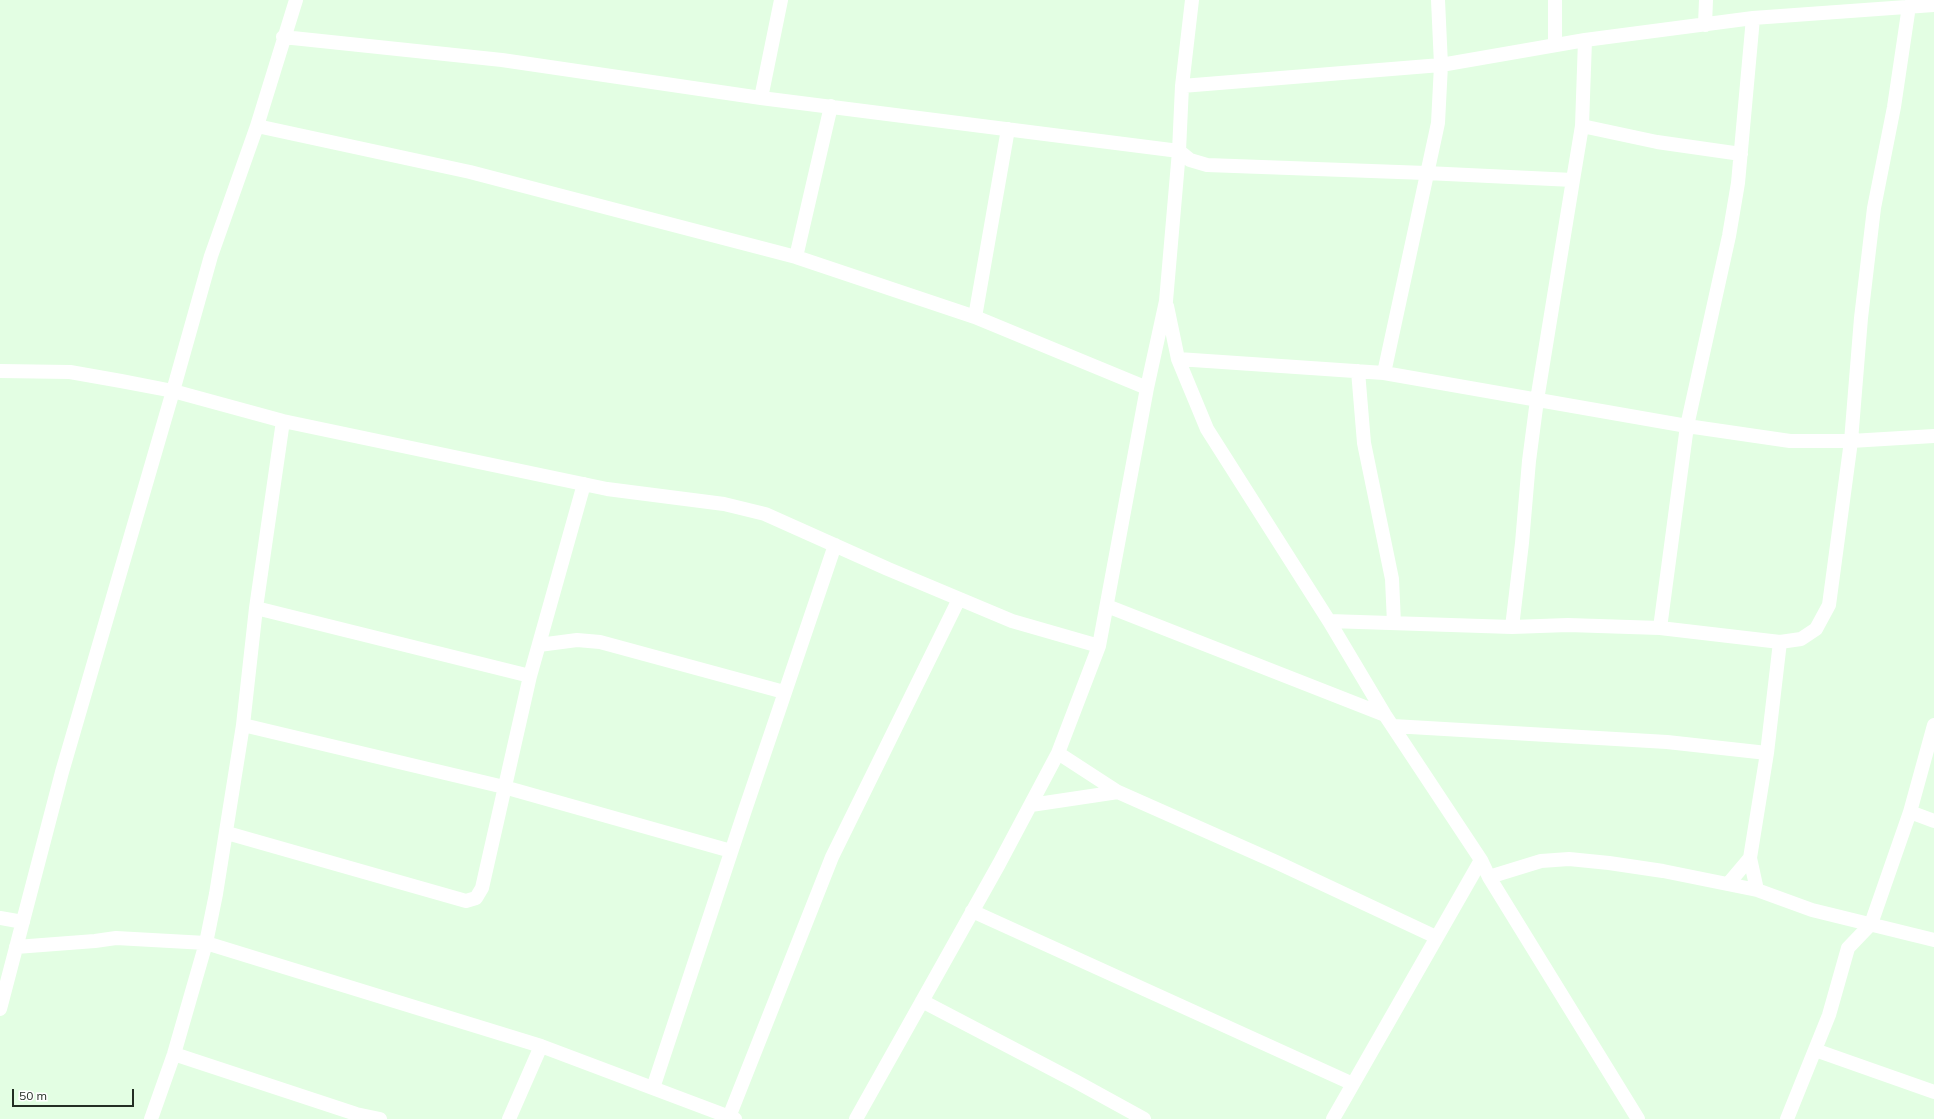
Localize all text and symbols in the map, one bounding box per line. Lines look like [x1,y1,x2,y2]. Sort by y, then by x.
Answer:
scale bar [14,1081,136,1107]
text: 50 m [19,1088,47,1103]

